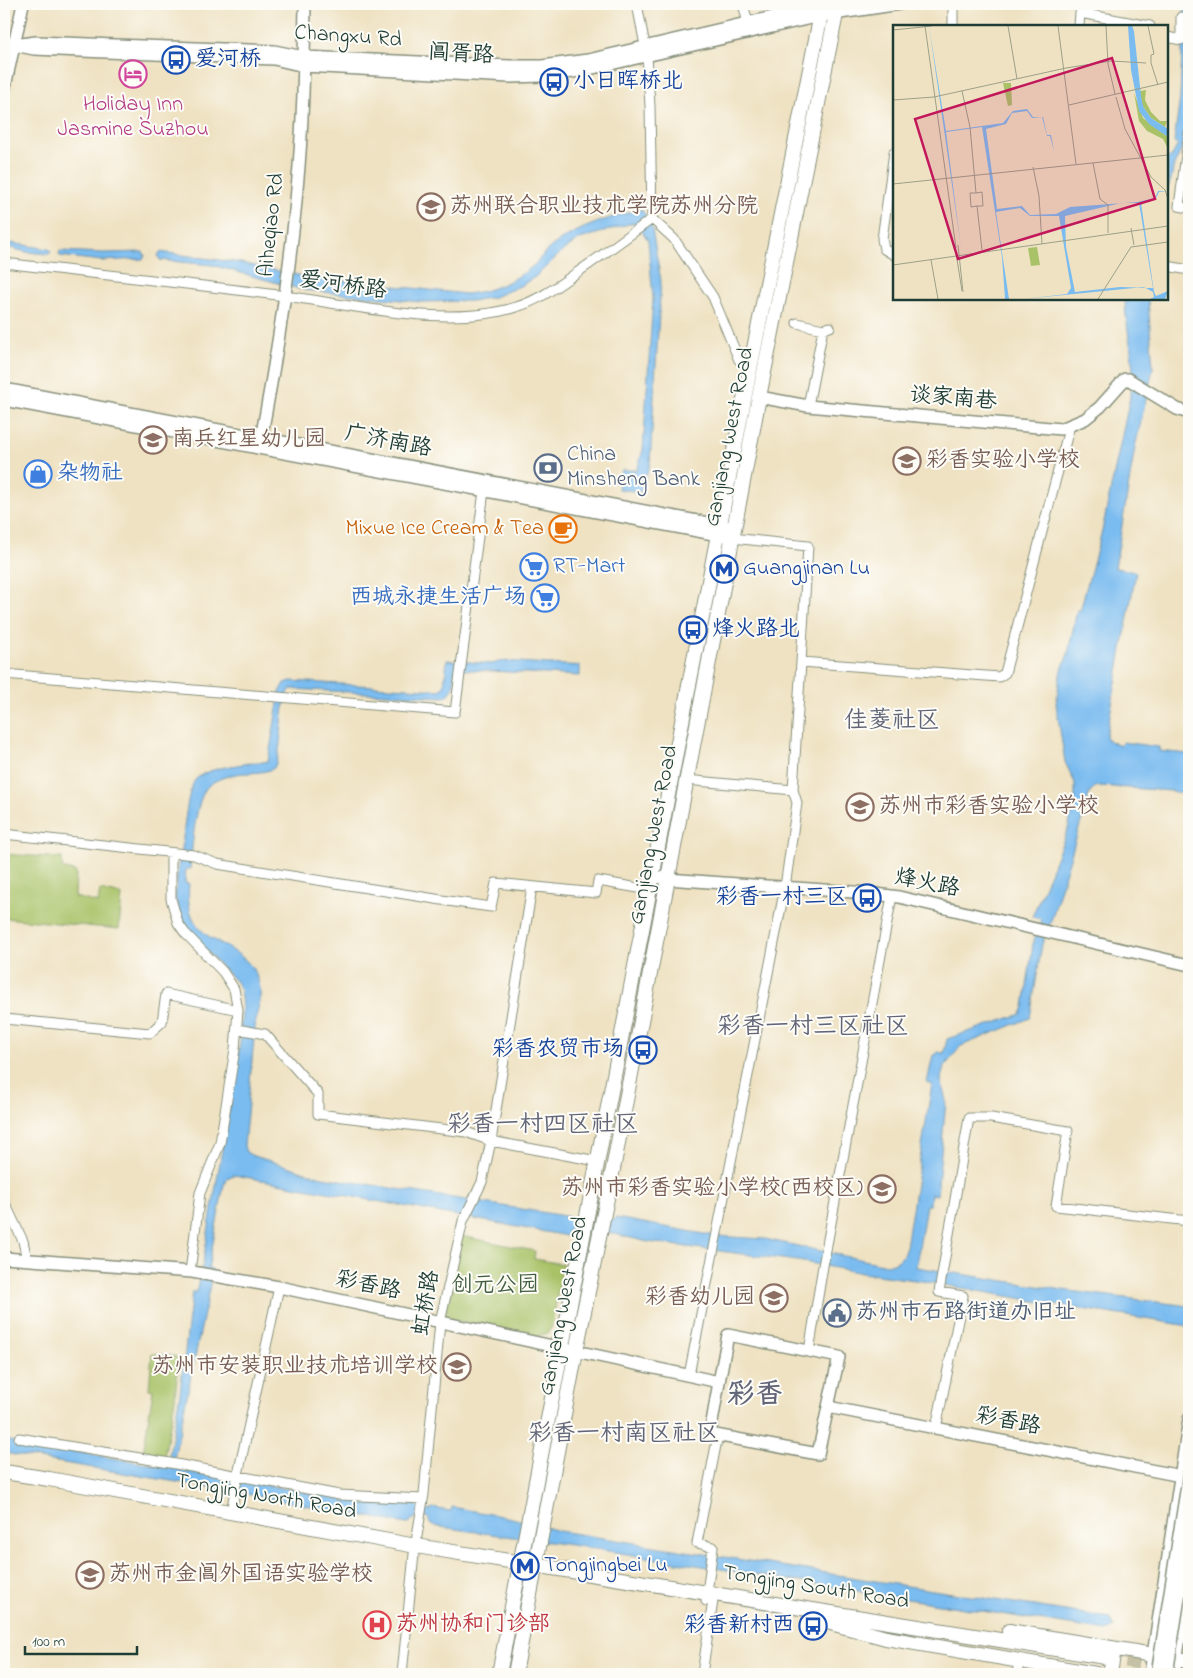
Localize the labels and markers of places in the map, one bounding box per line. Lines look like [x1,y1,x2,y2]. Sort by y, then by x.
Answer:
place label: 爱河桥 [195,44,261,76]
bus stop icon: 爱河桥 [161,45,191,75]
hotel icon: Holiday Inn Jasmine Suzhou [118,59,148,89]
place label: 小日晖桥北 [573,66,683,98]
bus stop icon: 小日晖桥北 [539,67,569,97]
place label: Holiday Inn Jasmine Suzhou [57,89,209,146]
place label: 苏州联合职业技术学院苏州分院 [450,191,758,223]
school or university icon: 苏州联合职业技术学院苏州分院 [416,192,446,222]
place label: 南兵红星幼儿园 [172,424,326,456]
school or university icon: 南兵红星幼儿园 [138,425,168,455]
place label: China Minsheng Bank [567,439,700,497]
place label: 彩香实验小学校 [926,445,1080,477]
school or university icon: 彩香实验小学校 [892,446,922,476]
bank icon: China Minsheng Bank [533,453,563,483]
place label: 杂物社 [57,458,123,490]
shop icon: 杂物社 [23,459,53,489]
place label: Mixue Ice Cream & Tea [346,513,544,545]
cafe icon: Mixue Ice Cream & Tea [548,514,578,544]
place label: RT-Mart [553,551,626,583]
supermarket icon: RT-Mart [519,552,549,582]
place label: Guangjinan Lu [743,553,870,586]
metro station icon: Guangjinan Lu [709,554,739,584]
place label: 西城永捷生活广场 [350,582,526,614]
supermarket icon: 西城永捷生活广场 [530,583,560,613]
place label: 烽火路北 [712,614,800,646]
bus stop icon: 烽火路北 [678,615,708,645]
place label: 苏州市彩香实验小学校 [879,791,1099,823]
school or university icon: 苏州市彩香实验小学校 [845,792,875,822]
place label: 彩香一村三区 [716,882,848,914]
bus stop icon: 彩香一村三区 [852,883,882,913]
place label: 彩香农贸市场 [492,1034,624,1066]
bus stop icon: 彩香农贸市场 [628,1035,658,1065]
place label: 苏州市彩香实验小学校(西校区) [561,1173,863,1205]
school or university icon: 苏州市彩香实验小学校(西校区) [867,1174,897,1204]
place label: 彩香幼儿园 [645,1282,755,1314]
school or university icon: 彩香幼儿园 [759,1283,789,1313]
place label: 苏州市石路街道办旧址 [856,1297,1076,1329]
public building icon: 苏州市石路街道办旧址 [822,1298,852,1328]
place label: 苏州市安装职业技术培训学校 [152,1351,438,1383]
school or university icon: 苏州市安装职业技术培训学校 [442,1352,472,1382]
place label: Tongjingbei Lu [544,1550,668,1583]
metro station icon: Tongjingbei Lu [510,1551,540,1581]
place label: 苏州市金阊外国语实验学校 [109,1559,373,1591]
school or university icon: 苏州市金阊外国语实验学校 [75,1560,105,1590]
place label: 苏州协和门诊部 [396,1609,550,1641]
hospital icon: 苏州协和门诊部 [362,1610,392,1640]
place label: 彩香新村西 [684,1610,794,1642]
bus stop icon: 彩香新村西 [798,1611,828,1641]

